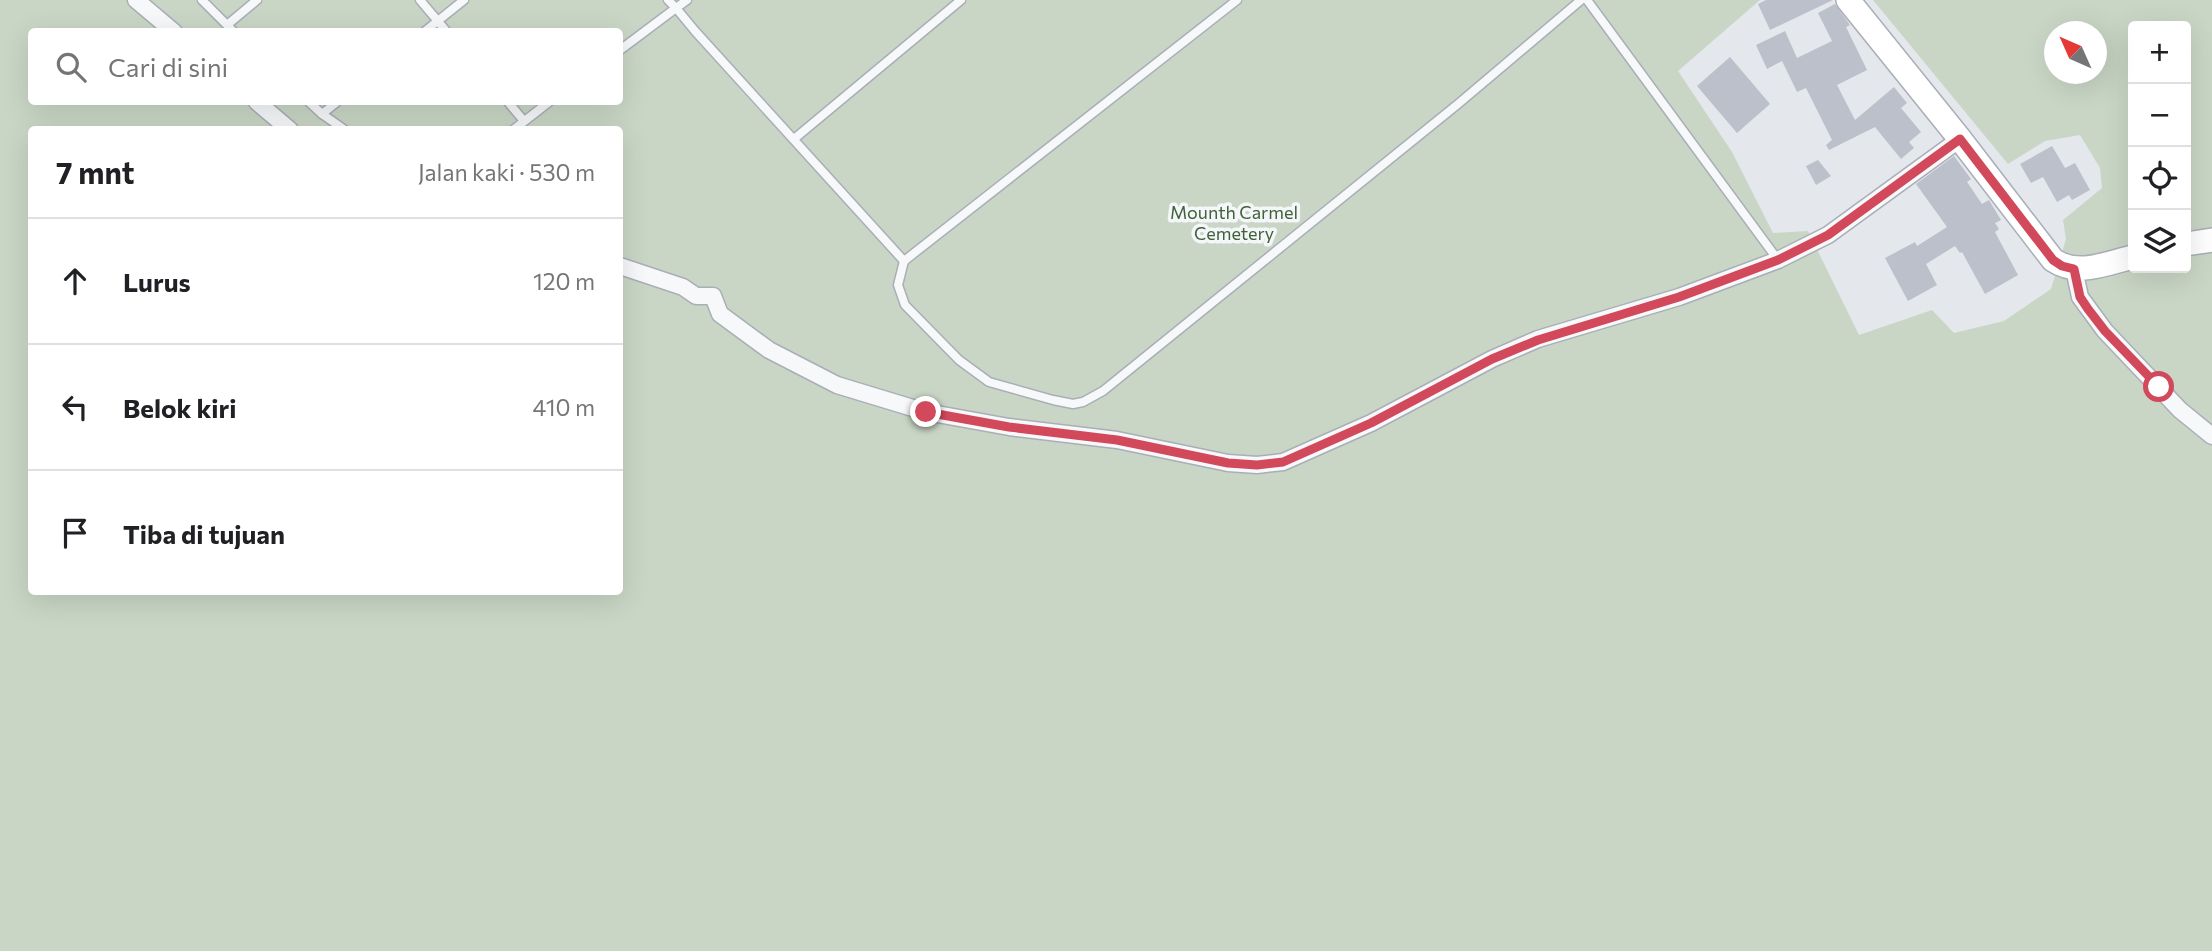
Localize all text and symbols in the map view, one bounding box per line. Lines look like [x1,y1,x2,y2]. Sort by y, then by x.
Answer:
north arrow [2044,21,2107,84]
map controls [2128,21,2191,273]
button: + [2128,21,2191,84]
search box [28,28,623,105]
icon: search [52,48,90,86]
text: Cari di sini [108,51,228,82]
button: − [2128,84,2191,147]
button: locate [2128,147,2191,210]
text: 7 mnt [56,153,134,190]
text: Jalan kaki · 530 m [418,158,595,186]
park label: Mounth Carmel Cemetery [1170,201,1298,244]
button: layers [2128,210,2191,273]
icon: ahead [56,262,94,300]
text: Lurus [123,266,191,297]
text: 120 m [533,267,595,295]
route start [2143,371,2174,402]
icon: left [56,388,94,426]
text: Belok kiri [123,392,237,423]
text: 410 m [533,393,595,421]
route end [910,396,941,427]
icon: arrive [56,514,94,552]
text: Tiba di tujuan [123,518,285,549]

